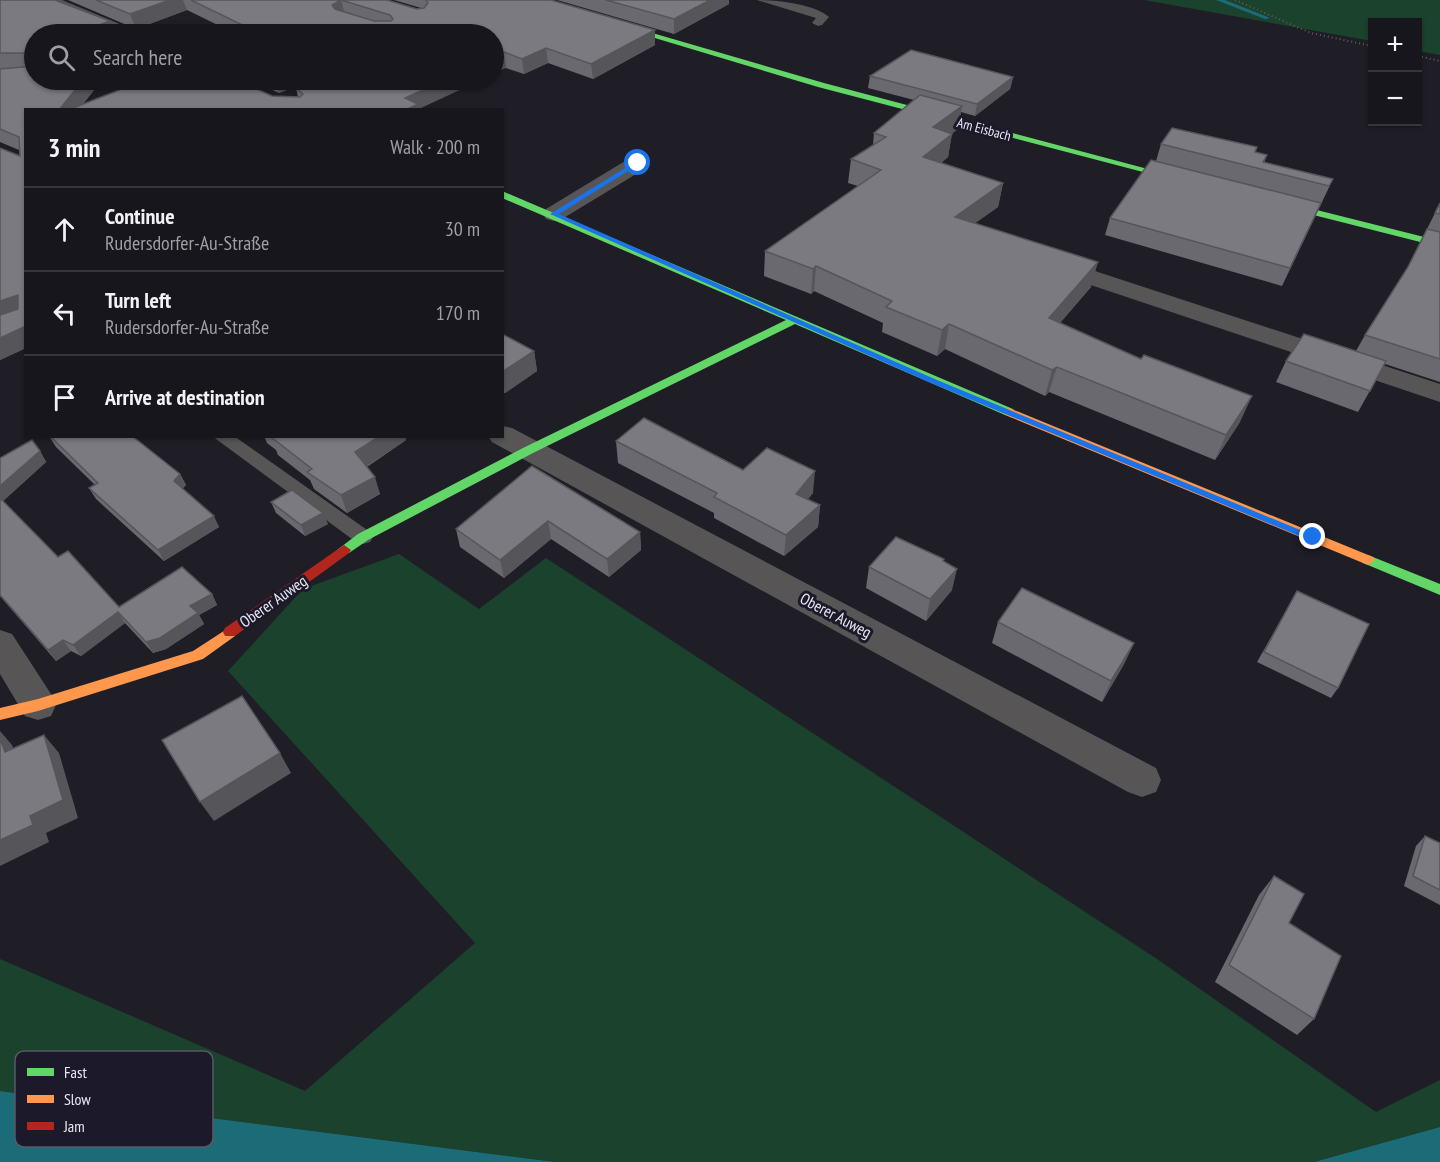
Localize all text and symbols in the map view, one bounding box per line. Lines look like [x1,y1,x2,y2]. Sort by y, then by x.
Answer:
map controls [1368,18,1422,126]
button: + [1368,18,1422,72]
search box [24,24,504,90]
icon: search [45,41,78,74]
text: Search here [93,43,182,71]
button: − [1368,72,1422,126]
street label: Am Eisbach [955,113,1013,145]
text: 3 min [48,131,101,164]
text: Walk · 200 m [390,134,480,160]
route start [624,149,650,175]
text: Continue [105,202,175,230]
icon: ahead [48,213,81,246]
text: 30 m [445,216,480,242]
text: Rudersdorfer-Au-Straße [105,230,269,256]
text: Turn left [105,286,171,314]
icon: left [48,297,81,330]
text: 170 m [436,300,480,326]
text: Rudersdorfer-Au-Straße [105,314,269,340]
icon: arrive [48,381,81,414]
text: Arrive at destination [105,383,265,411]
route end [1299,523,1325,549]
street label: Oberer Auweg [235,570,311,632]
street label: Oberer Auweg [797,588,875,642]
legend [15,1051,213,1147]
text: Fast [64,1062,87,1082]
text: Slow [64,1089,91,1109]
text: Jam [63,1116,85,1136]

